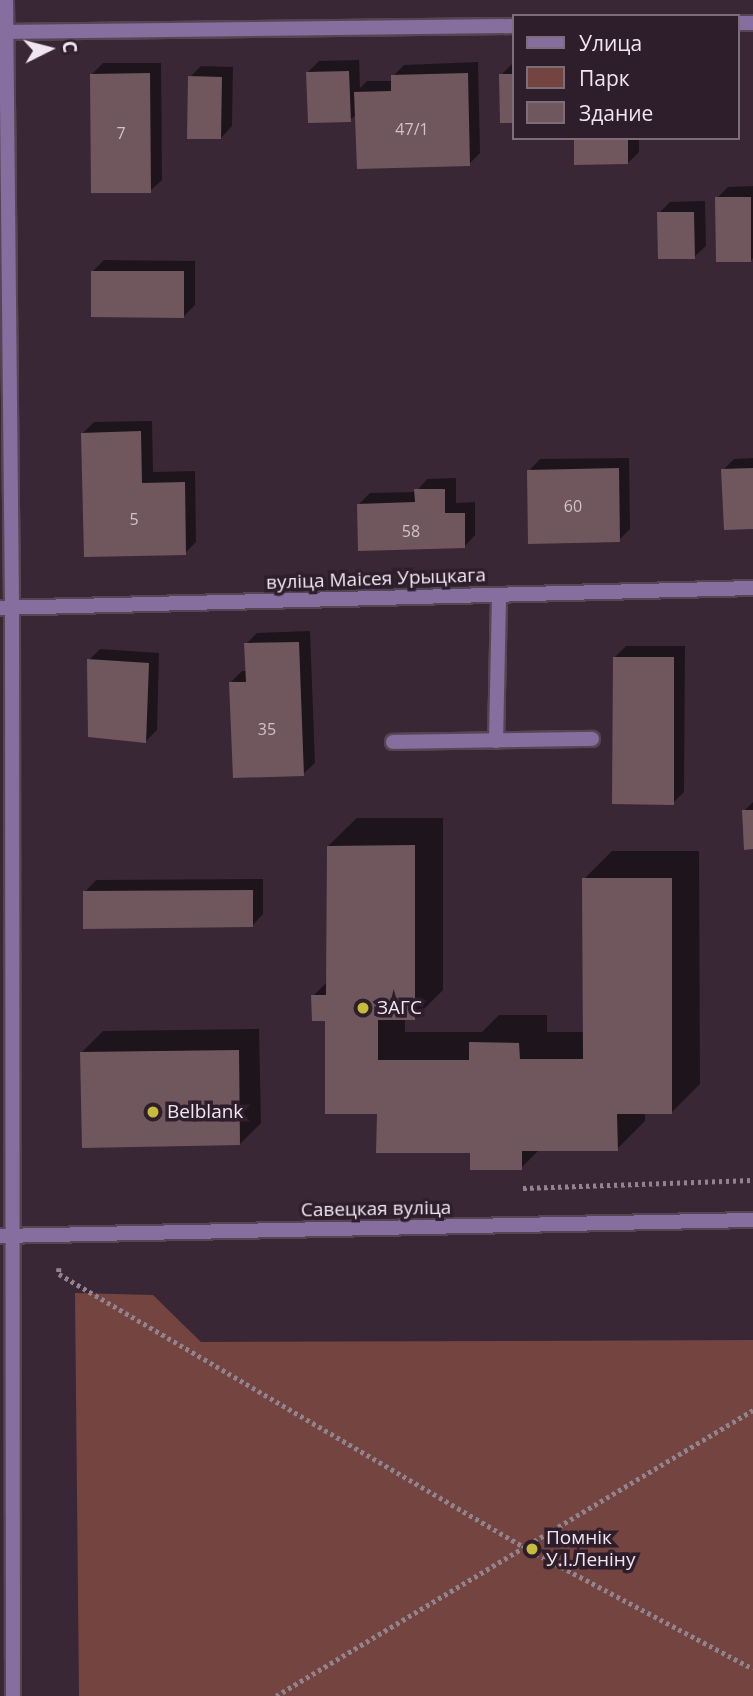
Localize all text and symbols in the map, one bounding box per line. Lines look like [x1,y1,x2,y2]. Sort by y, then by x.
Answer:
north arrow [14,14,84,84]
legend [512,14,739,140]
text: Улица [579,29,642,57]
text: С [56,39,83,54]
text: Парк [579,64,630,92]
text: Здание [579,99,653,127]
house number: 47/1 [395,119,429,139]
house number: 7 [116,123,126,143]
house number: 60 [564,496,582,516]
house number: 5 [129,509,139,529]
house number: 58 [402,521,420,541]
street label: вуліца Маісея Урыцкага [266,564,486,594]
house number: 35 [258,719,276,739]
place label: ЗАГС [377,997,422,1019]
marker: ЗАГС [355,1000,371,1016]
place label: Belblank [167,1101,243,1123]
marker: Belblank [145,1104,161,1120]
street label: Савецкая вуліца [301,1196,451,1222]
place label: Помнік У.І.Леніну [546,1527,635,1571]
marker: Помнік У.І.Леніну [524,1541,540,1557]

